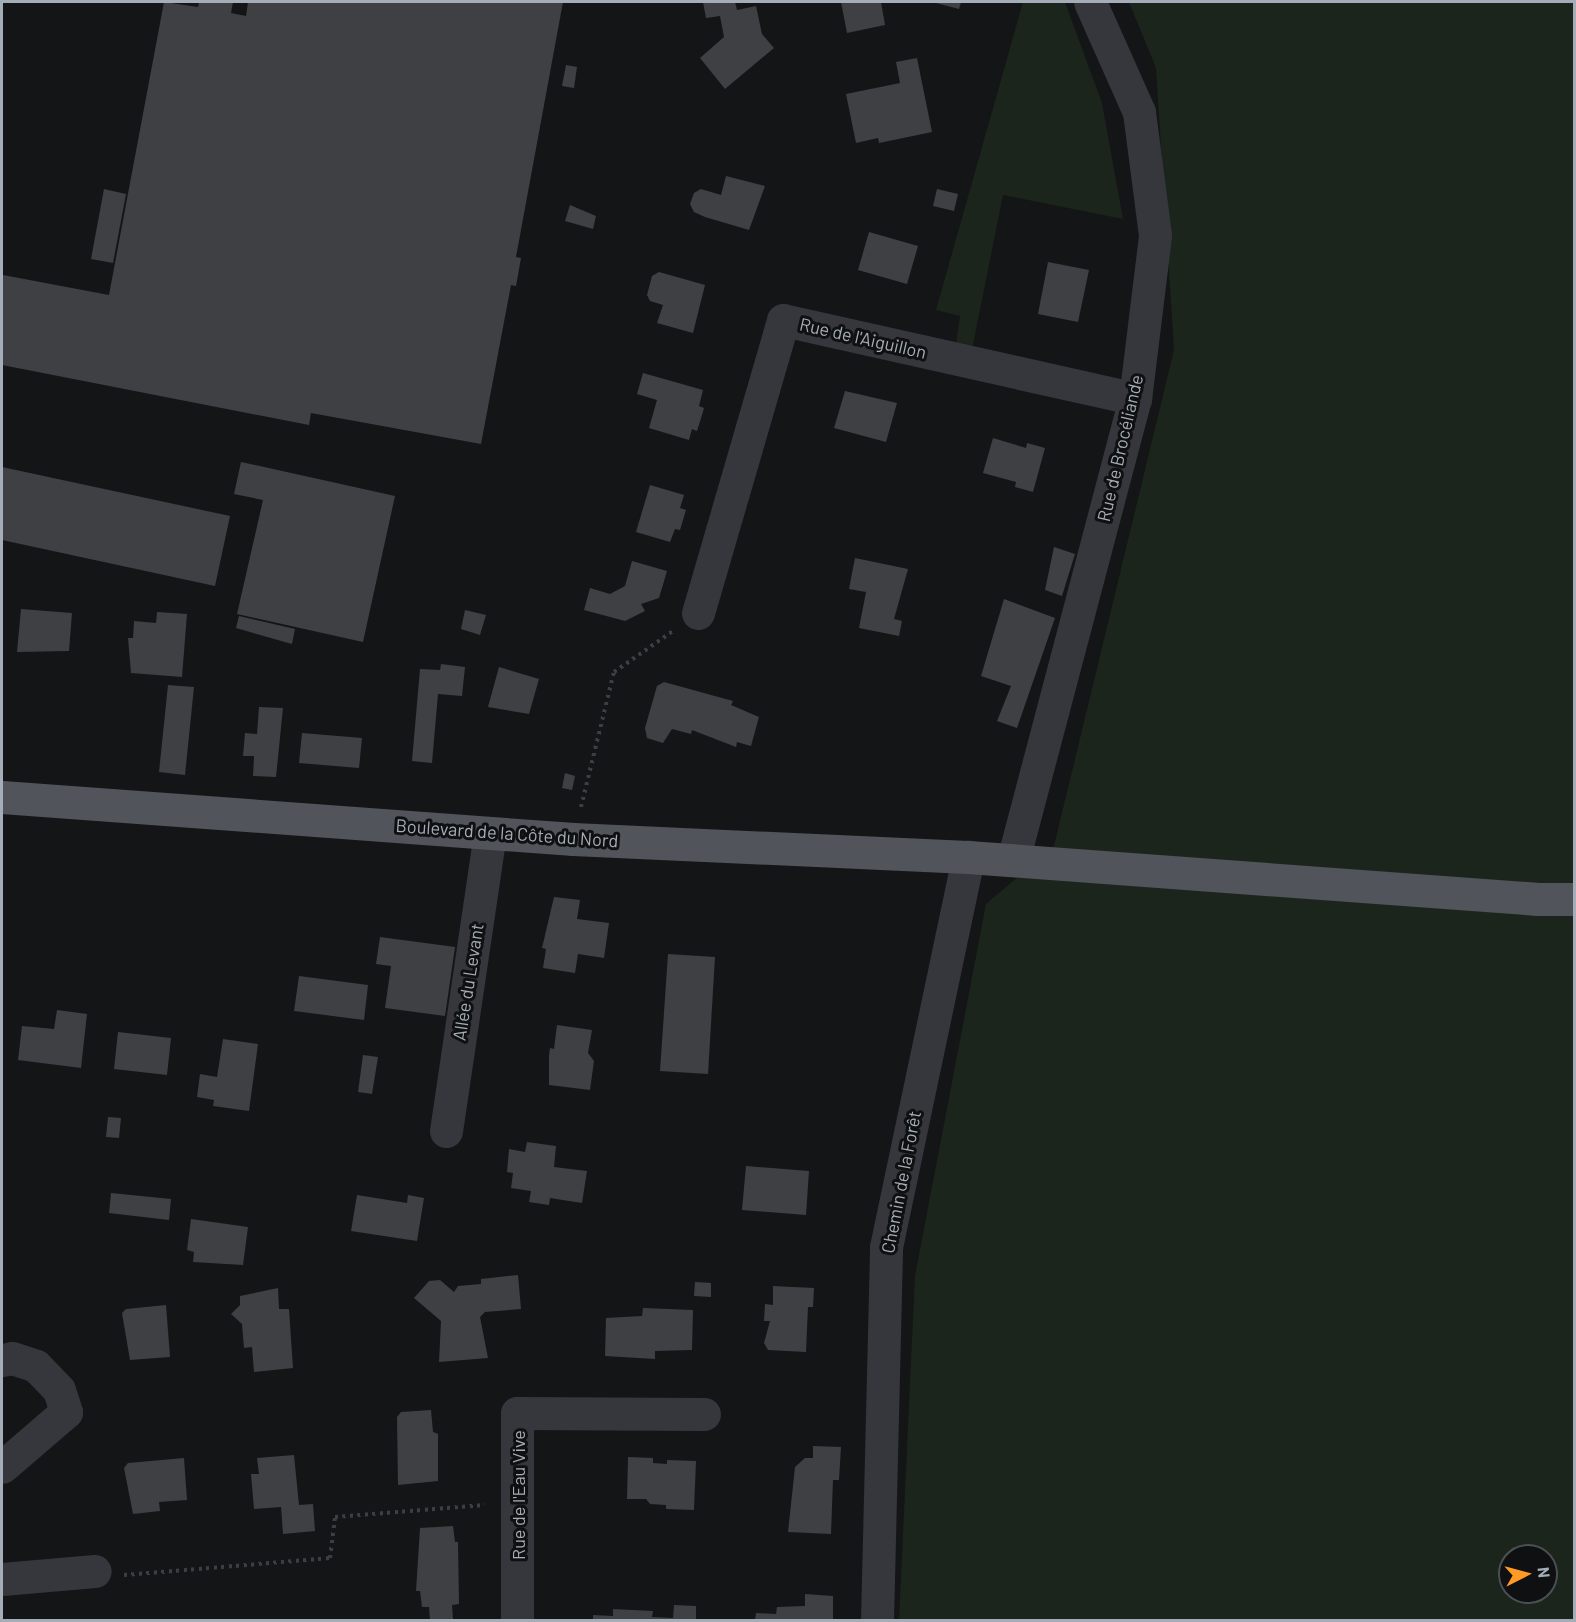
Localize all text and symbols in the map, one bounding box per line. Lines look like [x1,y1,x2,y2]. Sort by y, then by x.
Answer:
street label: Rue de l'Aiguillon [797,313,929,363]
street label: Rue de Brocéliande [1093,372,1147,524]
street label: Boulevard de la Côte du Nord [395,814,619,852]
street label: Allée du Levant [448,922,488,1042]
street label: Chemin de la Forêt [877,1109,925,1255]
street label: Rue de l'Eau Vive [507,1430,529,1560]
north arrow [1498,1544,1558,1604]
text: N [1534,1566,1554,1579]

